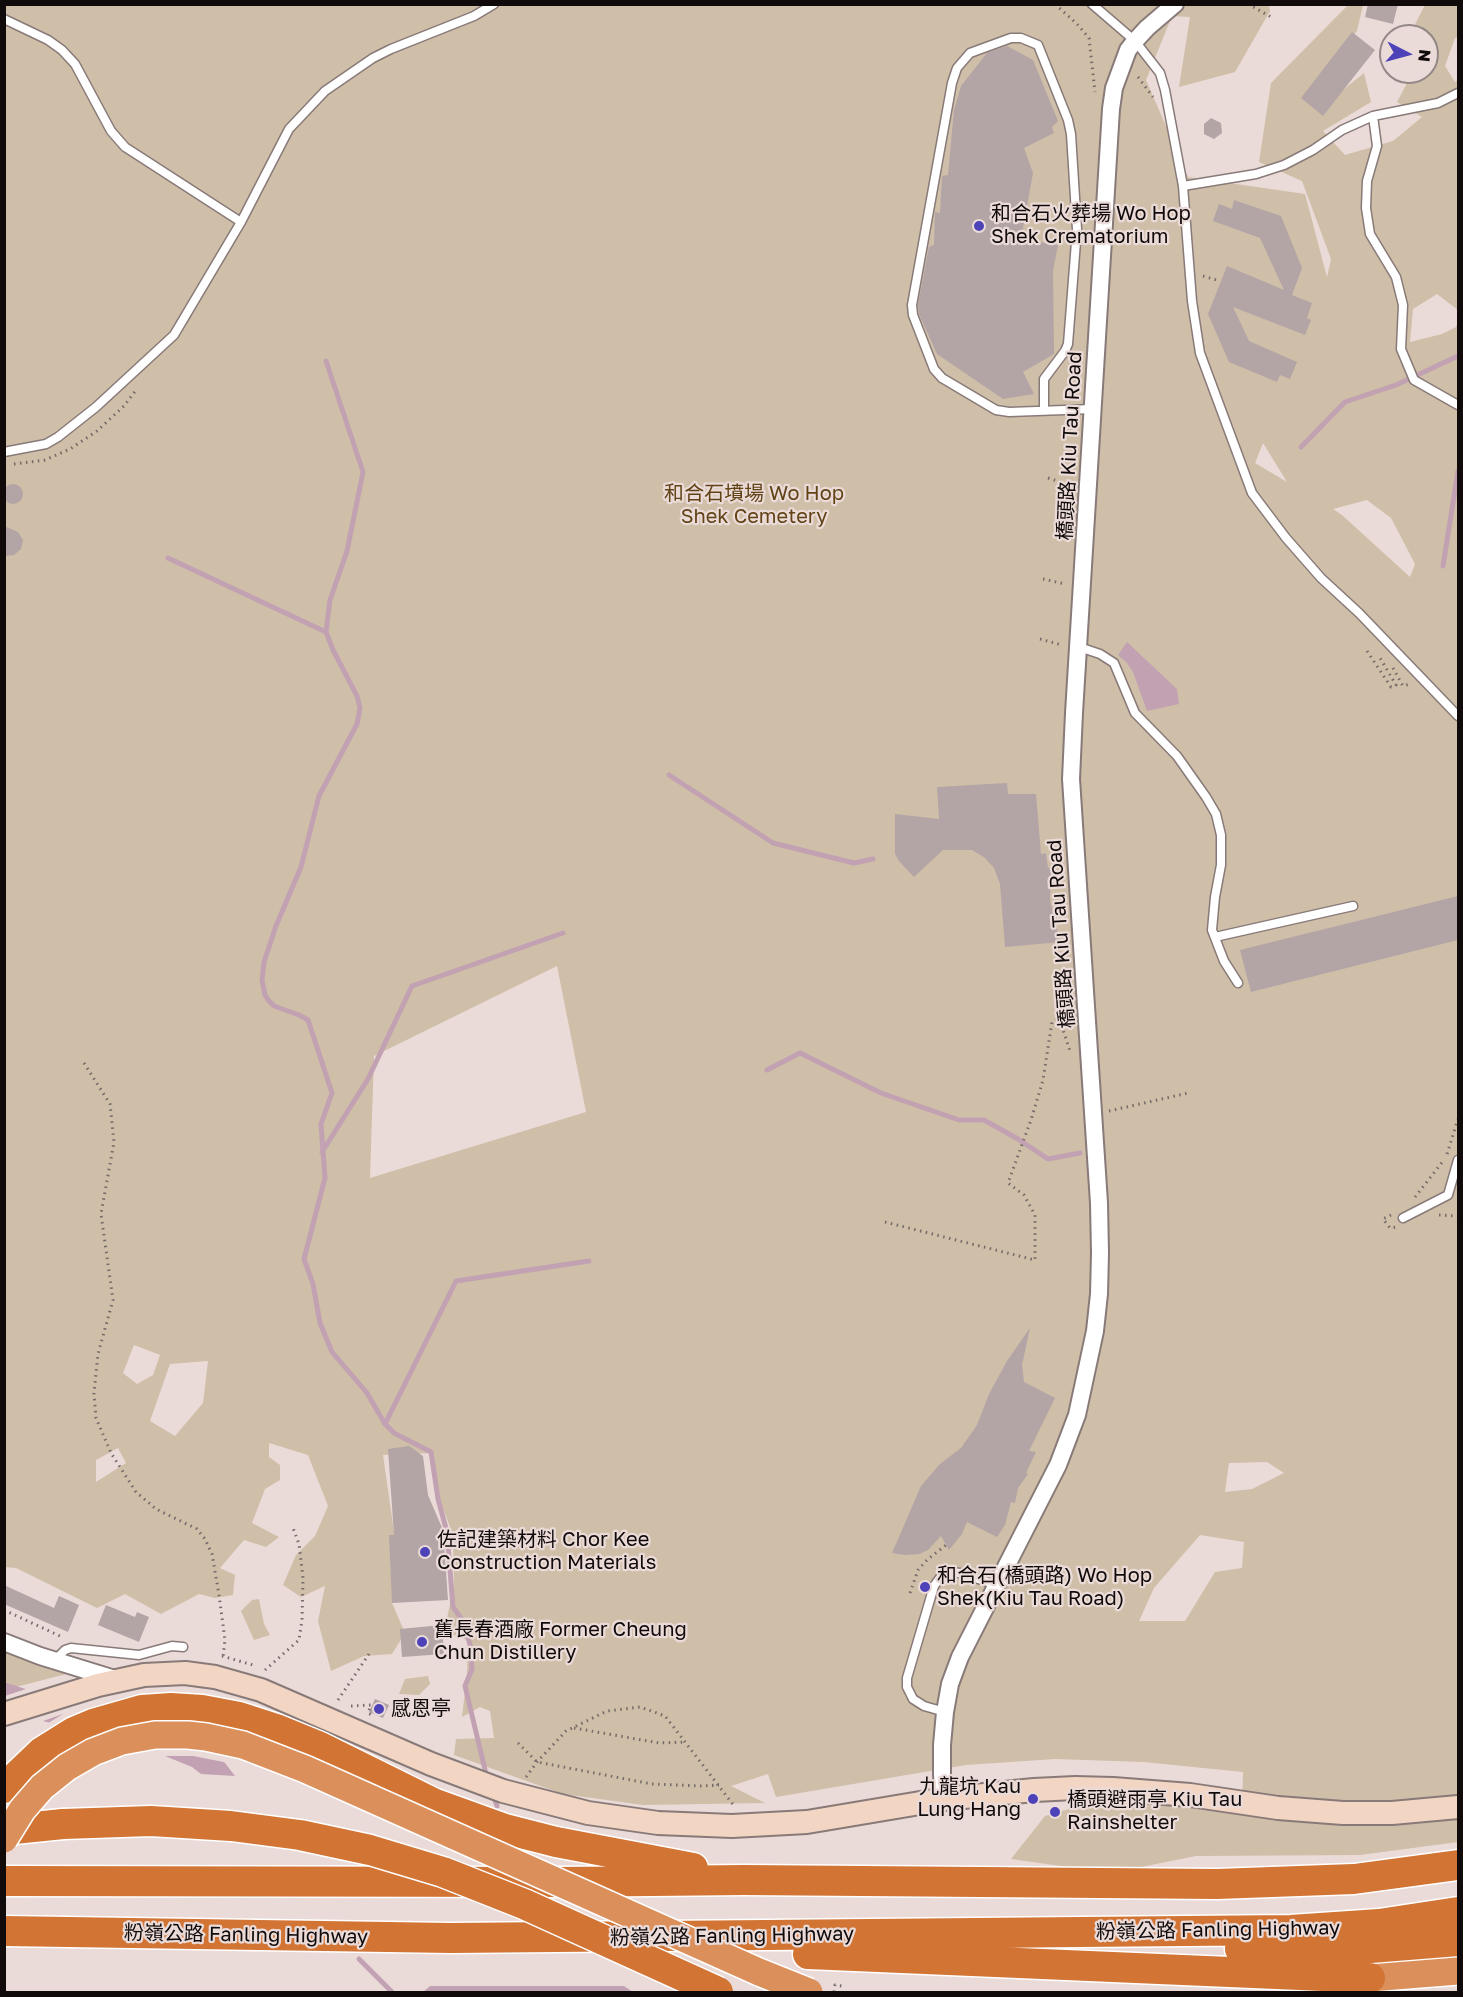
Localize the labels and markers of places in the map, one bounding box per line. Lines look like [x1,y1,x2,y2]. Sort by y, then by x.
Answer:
place label: 和合石火葬場 Wo Hop Shek Crematorium [991,202,1191,249]
marker: 和合石火葬場 Wo Hop Shek Crematorium [972,219,986,233]
place label: 佐記建築材料 Chor Kee Construction Materials [437,1528,656,1575]
marker: 佐記建築材料 Chor Kee Construction Materials [418,1545,432,1559]
place label: 和合石(橋頭路) Wo Hop Shek(Kiu Tau Road) [937,1564,1152,1611]
marker: 和合石(橋頭路) Wo Hop Shek(Kiu Tau Road) [918,1580,932,1594]
place label: 舊長春酒廠 Former Cheung Chun Distillery [434,1618,687,1665]
marker: 舊長春酒廠 Former Cheung Chun Distillery [415,1635,429,1649]
place label: 感恩亭 [391,1697,451,1721]
marker: 感恩亭 [372,1702,386,1716]
place label: 九龍坑 Kau Lung Hang [917,1775,1021,1822]
place label: 橋頭避雨亭 Kiu Tau Rainshelter [1067,1788,1242,1835]
marker: 九龍坑 Kau Lung Hang [1026,1792,1040,1806]
marker: 橋頭避雨亭 Kiu Tau Rainshelter [1048,1805,1062,1819]

